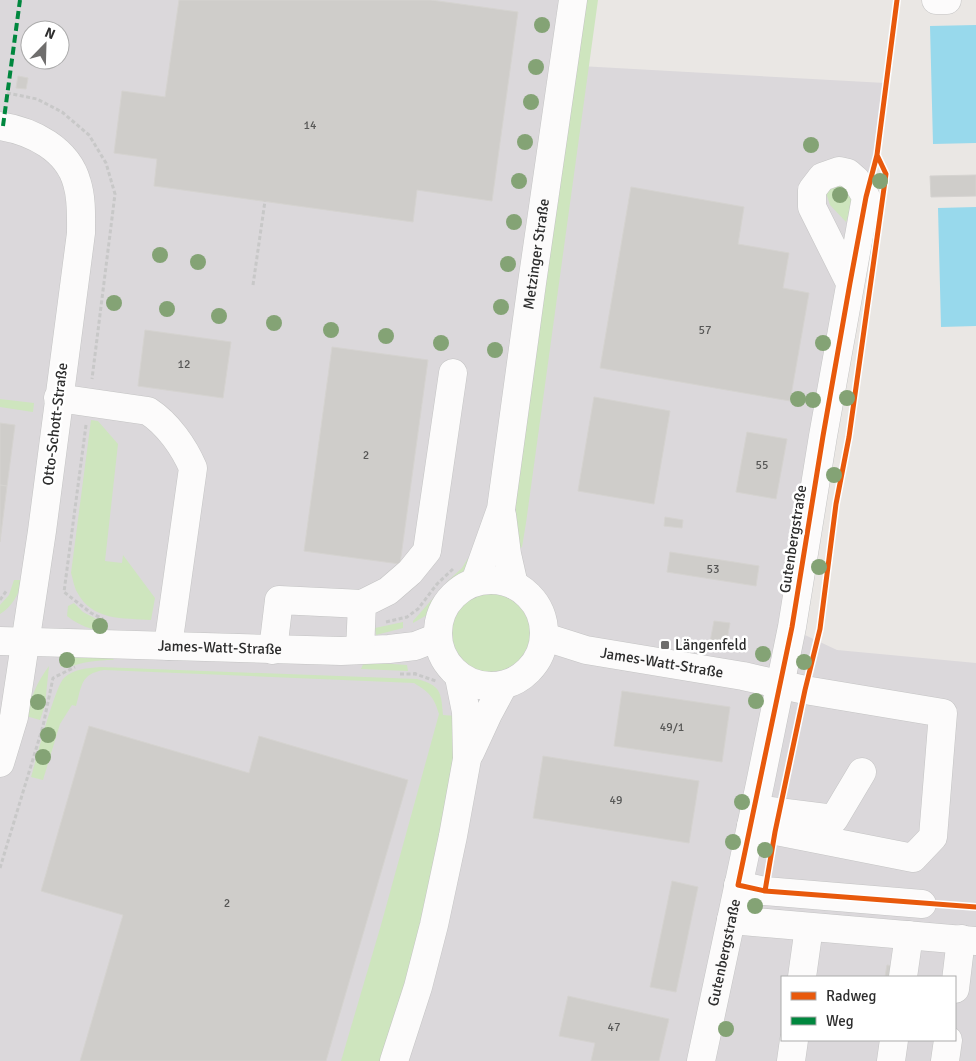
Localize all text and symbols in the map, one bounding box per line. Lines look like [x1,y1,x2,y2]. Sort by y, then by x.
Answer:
north arrow [20,20,70,70]
text: N [42,24,58,43]
house number: 14 [304,118,317,133]
street label: Metzinger Straße [519,197,553,311]
house number: 57 [699,323,711,338]
house number: 12 [178,357,190,372]
street label: Otto-Schott-Straße [39,361,71,487]
house number: 2 [363,448,369,463]
house number: 55 [756,458,768,473]
street label: Gutenbergstraße [776,484,810,594]
house number: 53 [707,562,719,577]
place label: Längenfeld [675,636,747,654]
street label: James-Watt-Straße [158,637,282,658]
marker: Längenfeld [659,639,671,651]
street label: James-Watt-Straße [599,644,725,682]
house number: 49/1 [660,720,684,735]
house number: 49 [610,793,622,808]
house number: 2 [224,896,230,911]
street label: Gutenbergstraße [704,897,744,1008]
legend [781,976,956,1041]
text: Radweg [826,987,877,1005]
text: Weg [826,1012,854,1030]
house number: 47 [608,1020,620,1035]

